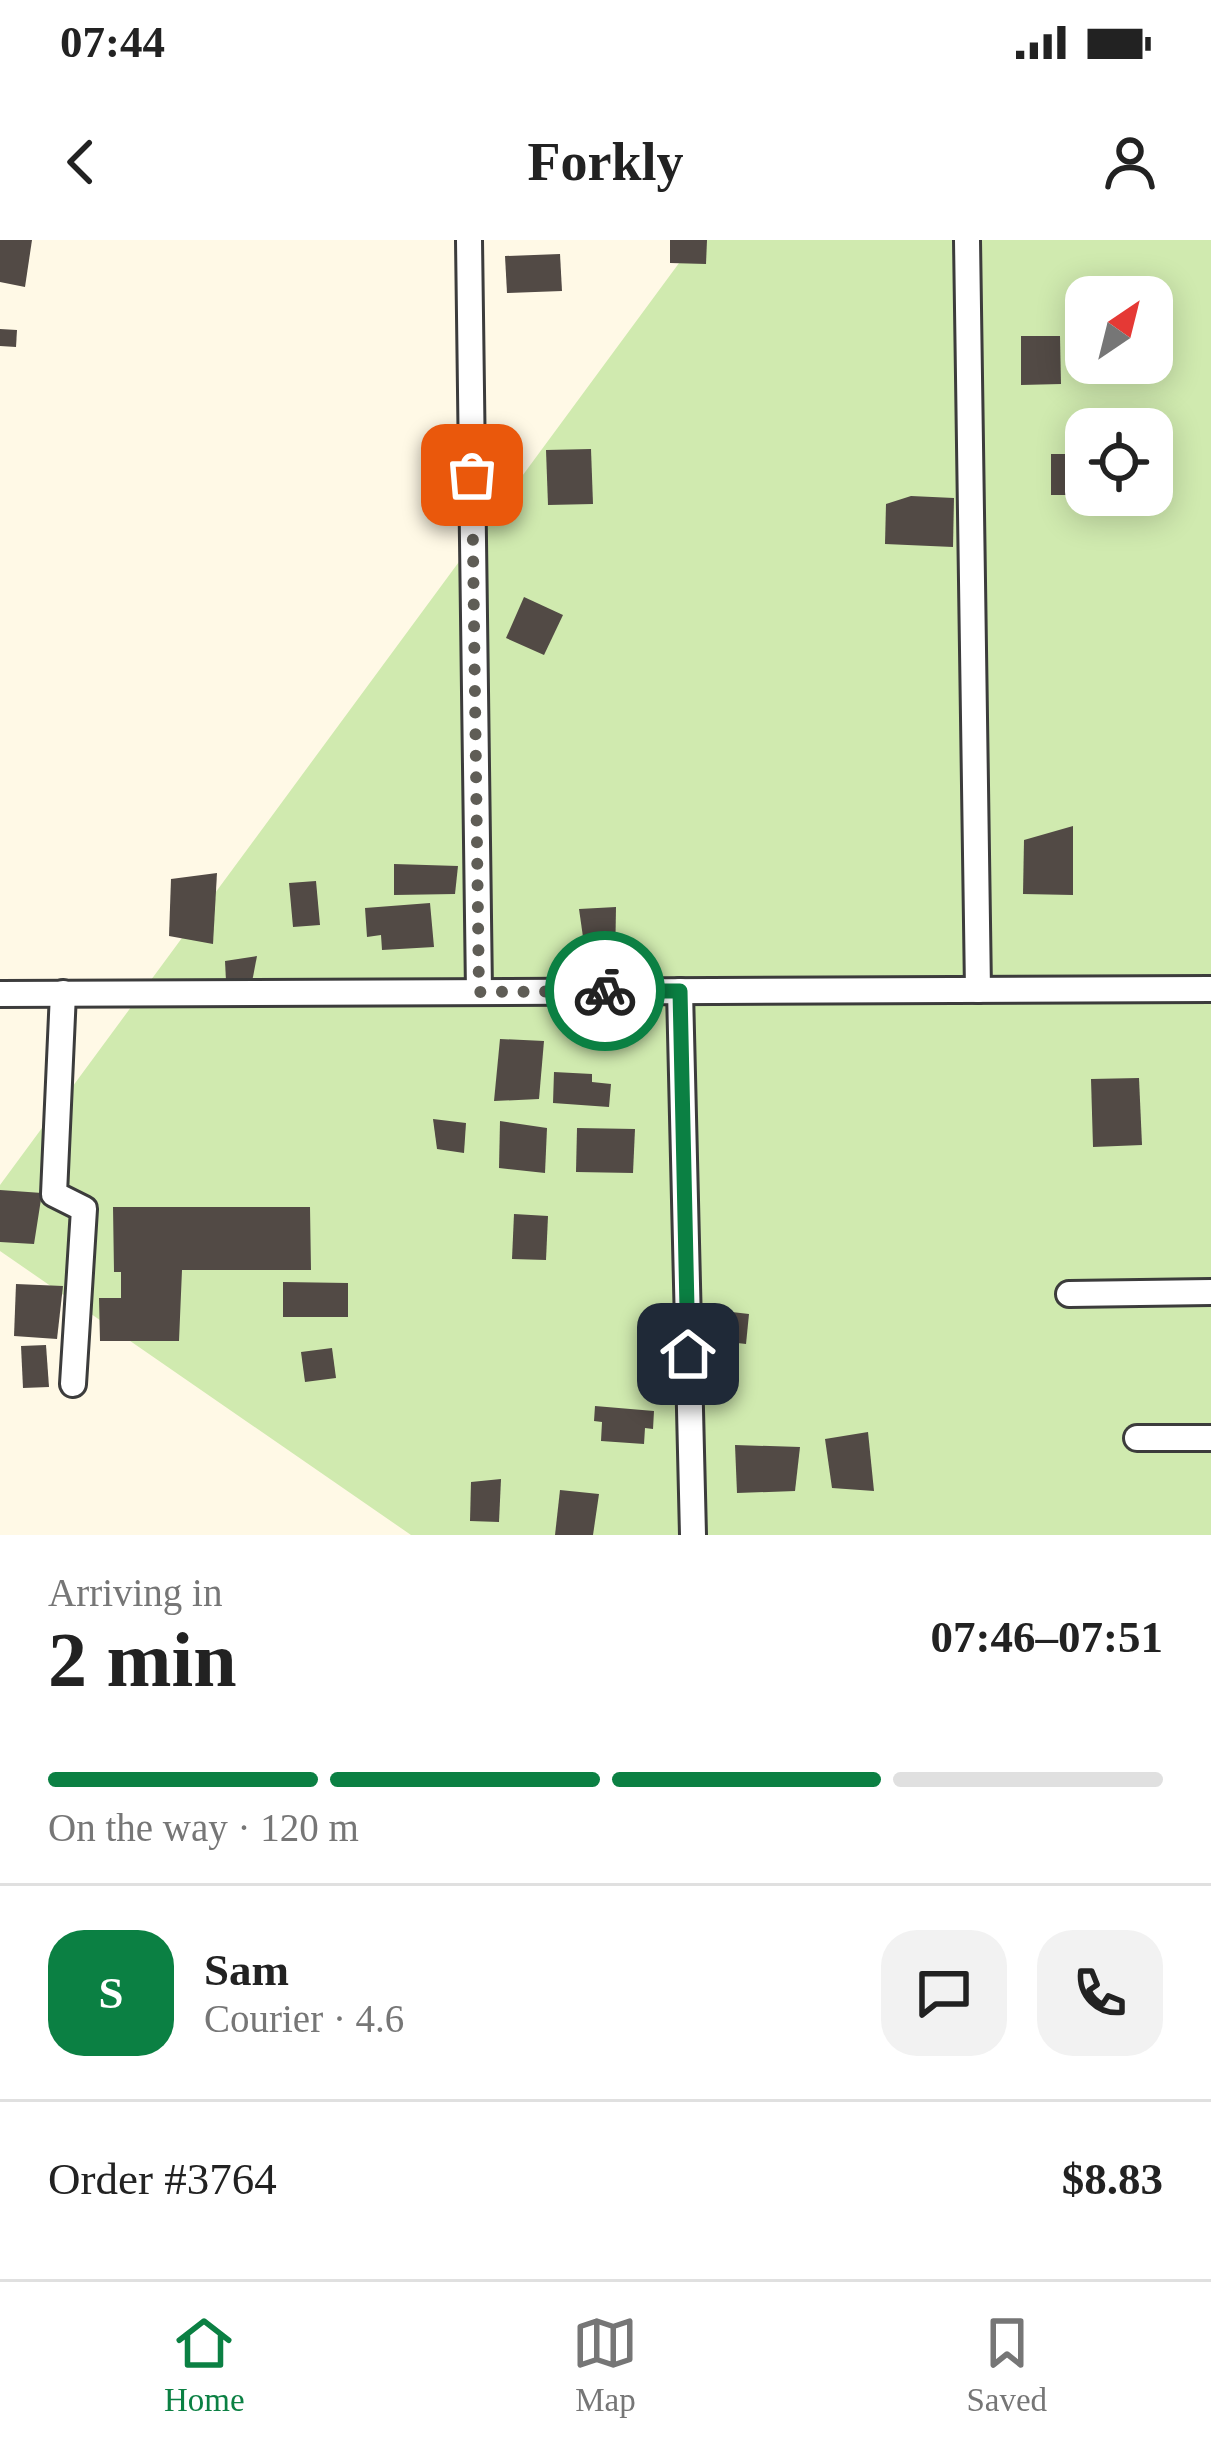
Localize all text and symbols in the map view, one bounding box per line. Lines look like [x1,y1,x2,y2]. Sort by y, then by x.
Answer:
text: 07:44 [60,17,165,67]
icon: back [48,129,114,195]
icon: person [1097,129,1163,195]
text: Forkly [528,132,684,192]
north arrow [1065,276,1173,384]
map controls [1065,276,1173,516]
button: locate [1065,408,1173,516]
pin [421,424,523,526]
icon: bag [439,442,505,508]
courier [545,931,665,1051]
icon: bike [572,958,638,1024]
pin [637,1303,739,1405]
icon: home [655,1321,721,1387]
text: Arriving in [48,1571,222,1614]
text: 07:46–07:51 [931,1612,1163,1662]
text: 2 min [48,1616,237,1703]
text: On the way · 120 m [48,1806,359,1849]
button: chat [881,1930,1007,2056]
button: phone [1037,1930,1163,2056]
text: Sam [204,1945,289,1995]
text: S [98,1968,124,2018]
text: Courier · 4.6 [204,1997,404,2040]
text: Order #3764 [48,2154,277,2204]
text: $8.83 [1062,2154,1163,2204]
tab: Home [164,2310,245,2419]
tab: Map [572,2310,638,2419]
tab: Saved [966,2310,1047,2419]

